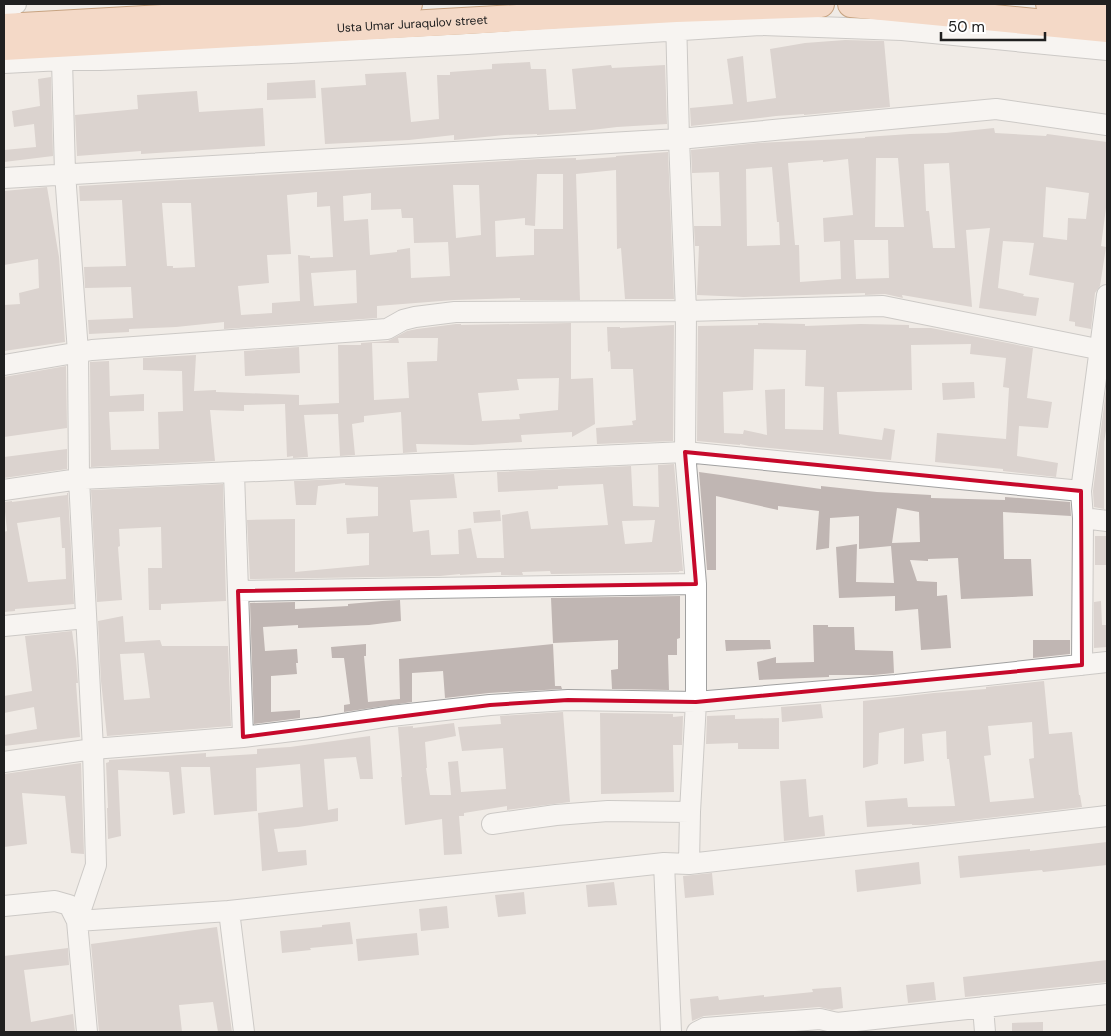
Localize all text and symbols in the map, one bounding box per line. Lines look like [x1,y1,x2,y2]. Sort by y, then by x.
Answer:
scale bar [941,10,1045,42]
street label: Usta Umar Juraqulov street [336,12,489,36]
text: 50 m [948,17,985,37]

